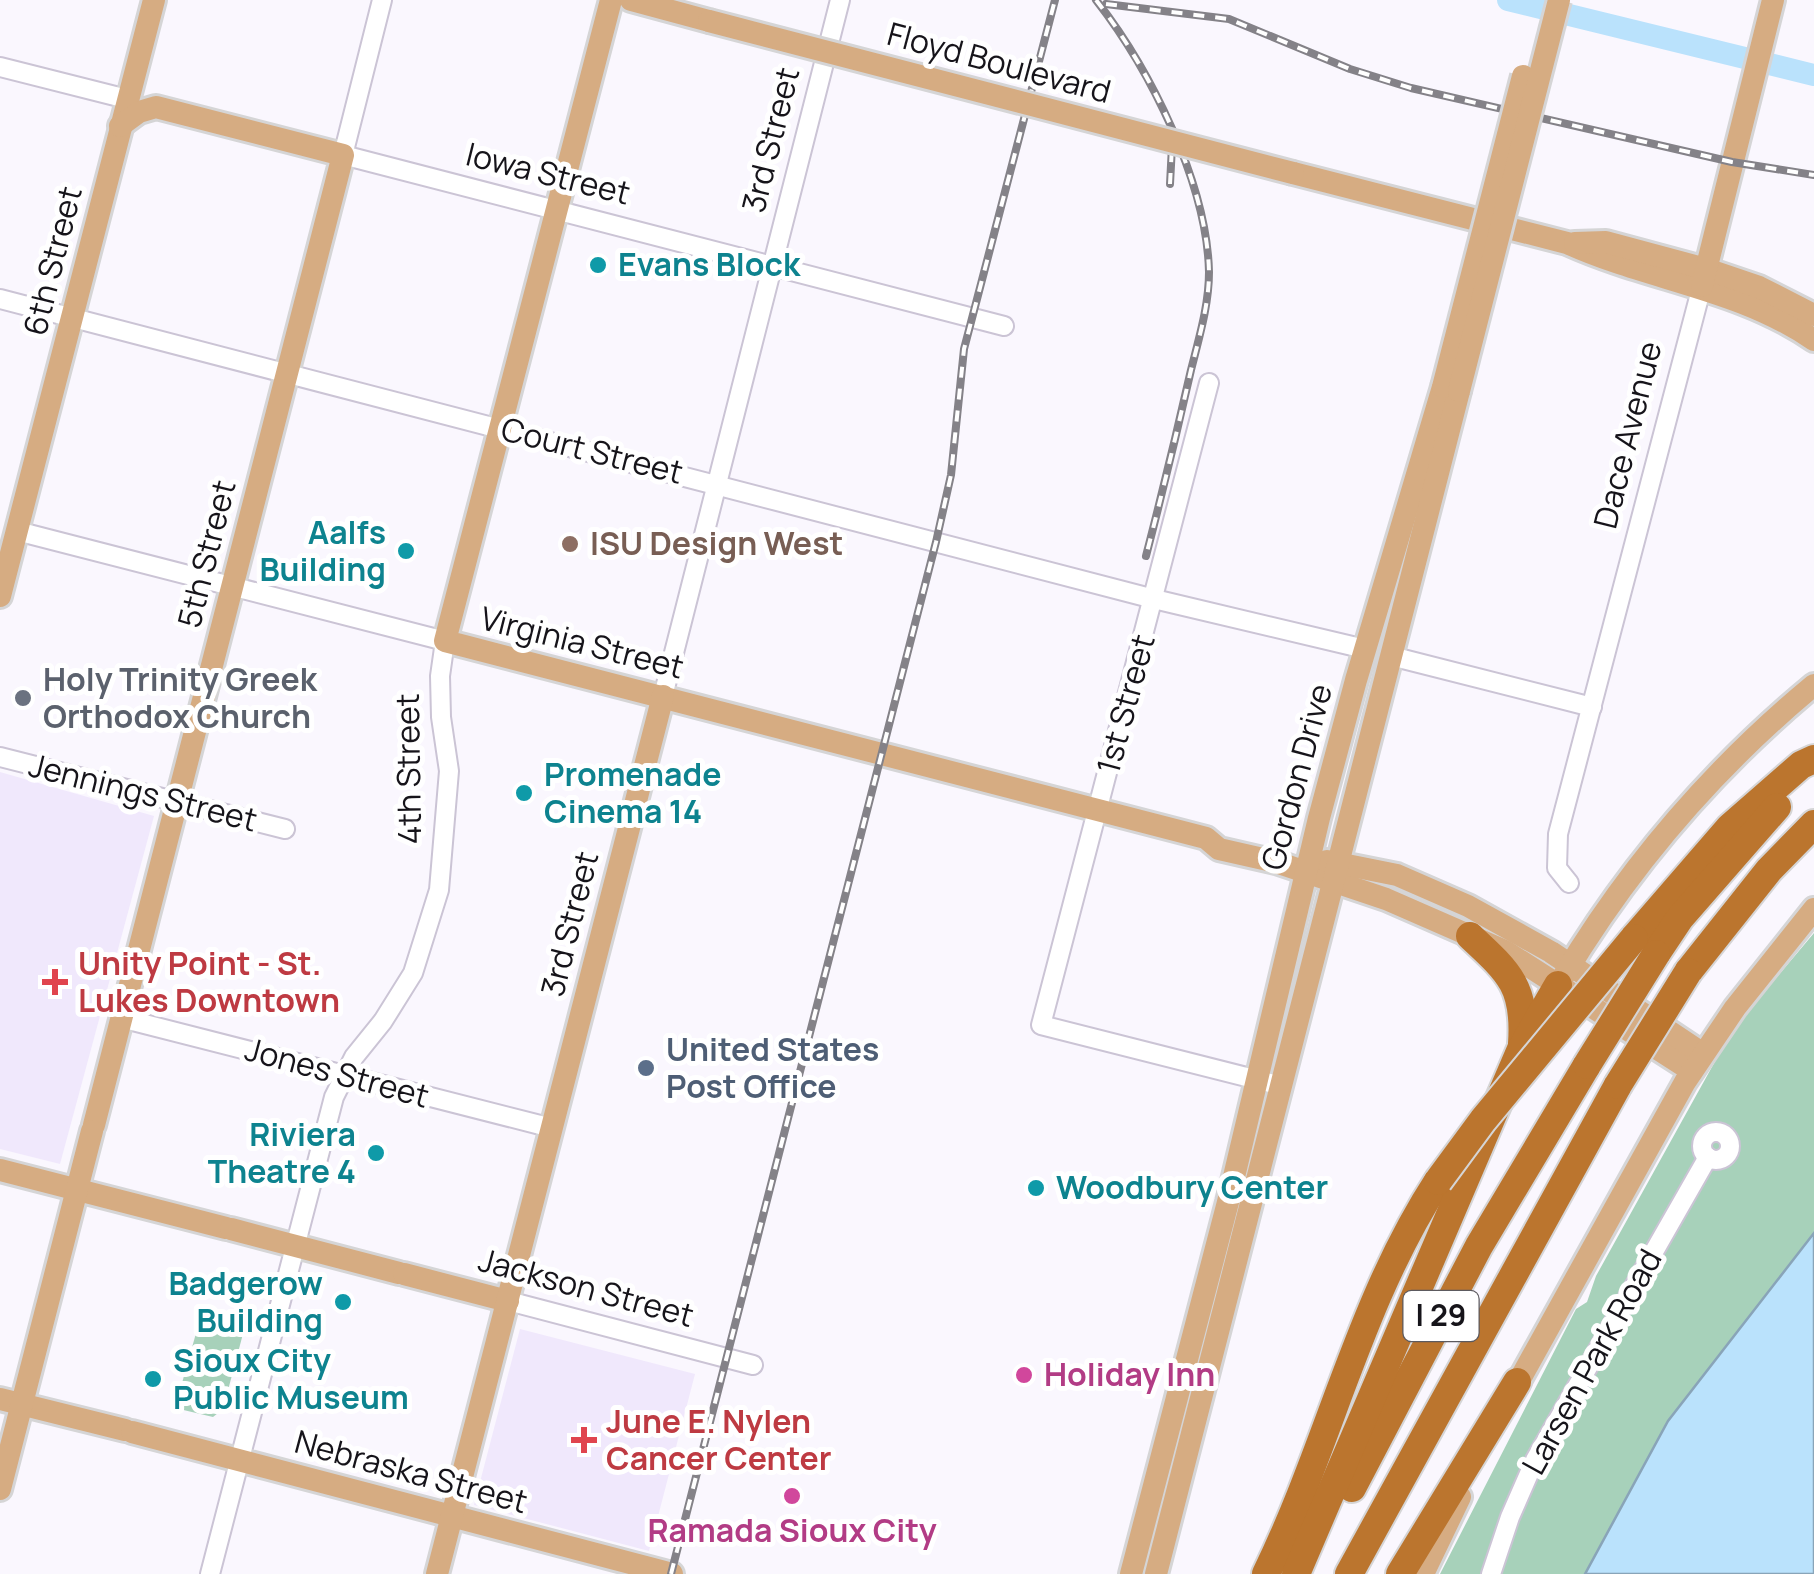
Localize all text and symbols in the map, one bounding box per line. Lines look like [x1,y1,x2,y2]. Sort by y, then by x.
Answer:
street label: Floyd Boulevard [883,11,1116,113]
street label: 3rd Street [731,63,809,217]
street label: Iowa Street [462,131,635,215]
street label: 6th Street [12,182,92,340]
place label: Evans Block [618,242,801,286]
marker: Evans Block [587,254,609,276]
street label: Dace Avenue [1583,337,1671,533]
street label: Court Street [497,406,688,494]
street label: 5th Street [166,475,246,632]
place label: Aalfs Building [259,510,386,591]
place label: ISU Design West [590,521,843,565]
marker: ISU Design West [559,533,581,555]
marker: Aalfs Building [395,540,417,562]
street label: Virginia Street [476,596,689,689]
street label: 1st Street [1085,629,1165,778]
place label: Holy Trinity Greek Orthodox Church [43,657,318,738]
street label: Gordon Drive [1250,679,1342,875]
marker: Holy Trinity Greek Orthodox Church [12,687,34,709]
street label: 4th Street [385,693,431,845]
street label: Jennings Street [25,742,262,842]
place label: Promenade Cinema 14 [544,752,721,833]
marker: Promenade Cinema 14 [513,782,535,804]
street label: 3rd Street [530,847,608,1001]
place label: Unity Point - St. Lukes Downtown [78,941,340,1022]
marker: Unity Point - St. Lukes Downtown [42,969,68,995]
street label: Jones Street [240,1026,434,1118]
place label: United States Post Office [666,1027,879,1108]
marker: United States Post Office [635,1057,657,1079]
place label: Riviera Theatre 4 [208,1112,356,1193]
marker: Riviera Theatre 4 [365,1142,387,1164]
place label: Woodbury Center [1056,1165,1328,1209]
marker: Woodbury Center [1025,1177,1047,1199]
street label: Jackson Street [474,1237,699,1337]
street label: Larsen Park Road [1511,1241,1671,1482]
place label: Badgerow Building [168,1261,323,1342]
marker: Badgerow Building [332,1291,354,1313]
road number: I 29 [1404,1291,1478,1341]
place label: Sioux City Public Museum [173,1338,409,1419]
place label: Holiday Inn [1044,1352,1215,1396]
marker: Holiday Inn [1013,1364,1035,1386]
marker: Sioux City Public Museum [142,1368,164,1390]
place label: June E. Nylen Cancer Center [606,1399,832,1480]
street label: Nebraska Street [290,1419,532,1523]
marker: June E. Nylen Cancer Center [571,1427,597,1453]
marker: Ramada Sioux City [781,1485,803,1507]
place label: Ramada Sioux City [647,1508,937,1552]

